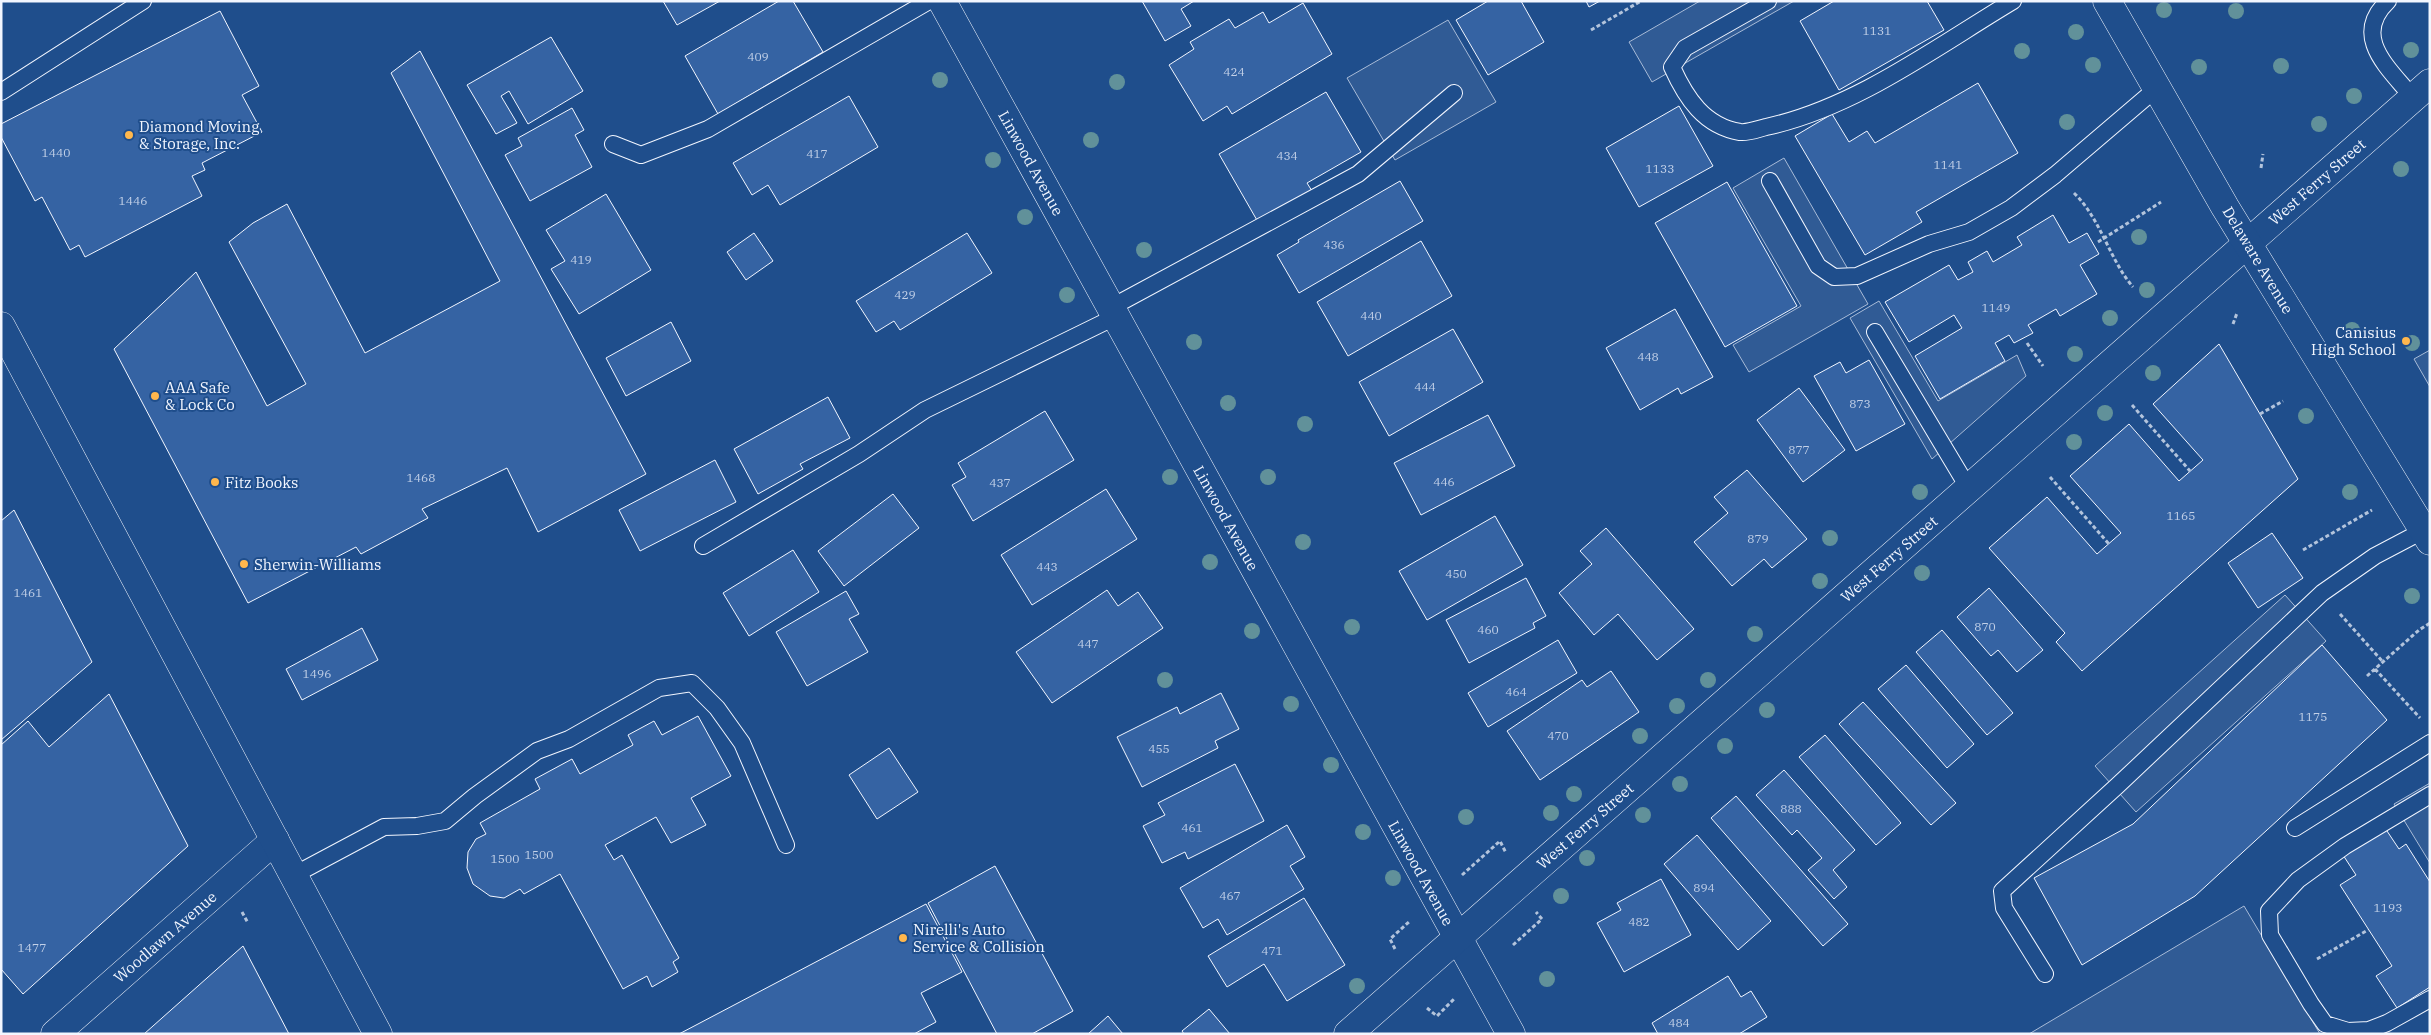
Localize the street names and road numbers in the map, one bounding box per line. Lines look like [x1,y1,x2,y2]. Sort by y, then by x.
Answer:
street label: Linwood Avenue [994,107,1068,219]
street label: West Ferry Street [2265,135,2369,229]
street label: Delaware Avenue [2218,203,2298,317]
street label: Linwood Avenue [1189,462,1263,574]
street label: West Ferry Street [1837,512,1941,606]
street label: West Ferry Street [1533,779,1637,873]
street label: Linwood Avenue [1384,817,1458,929]
street label: Woodlawn Avenue [110,887,220,987]

